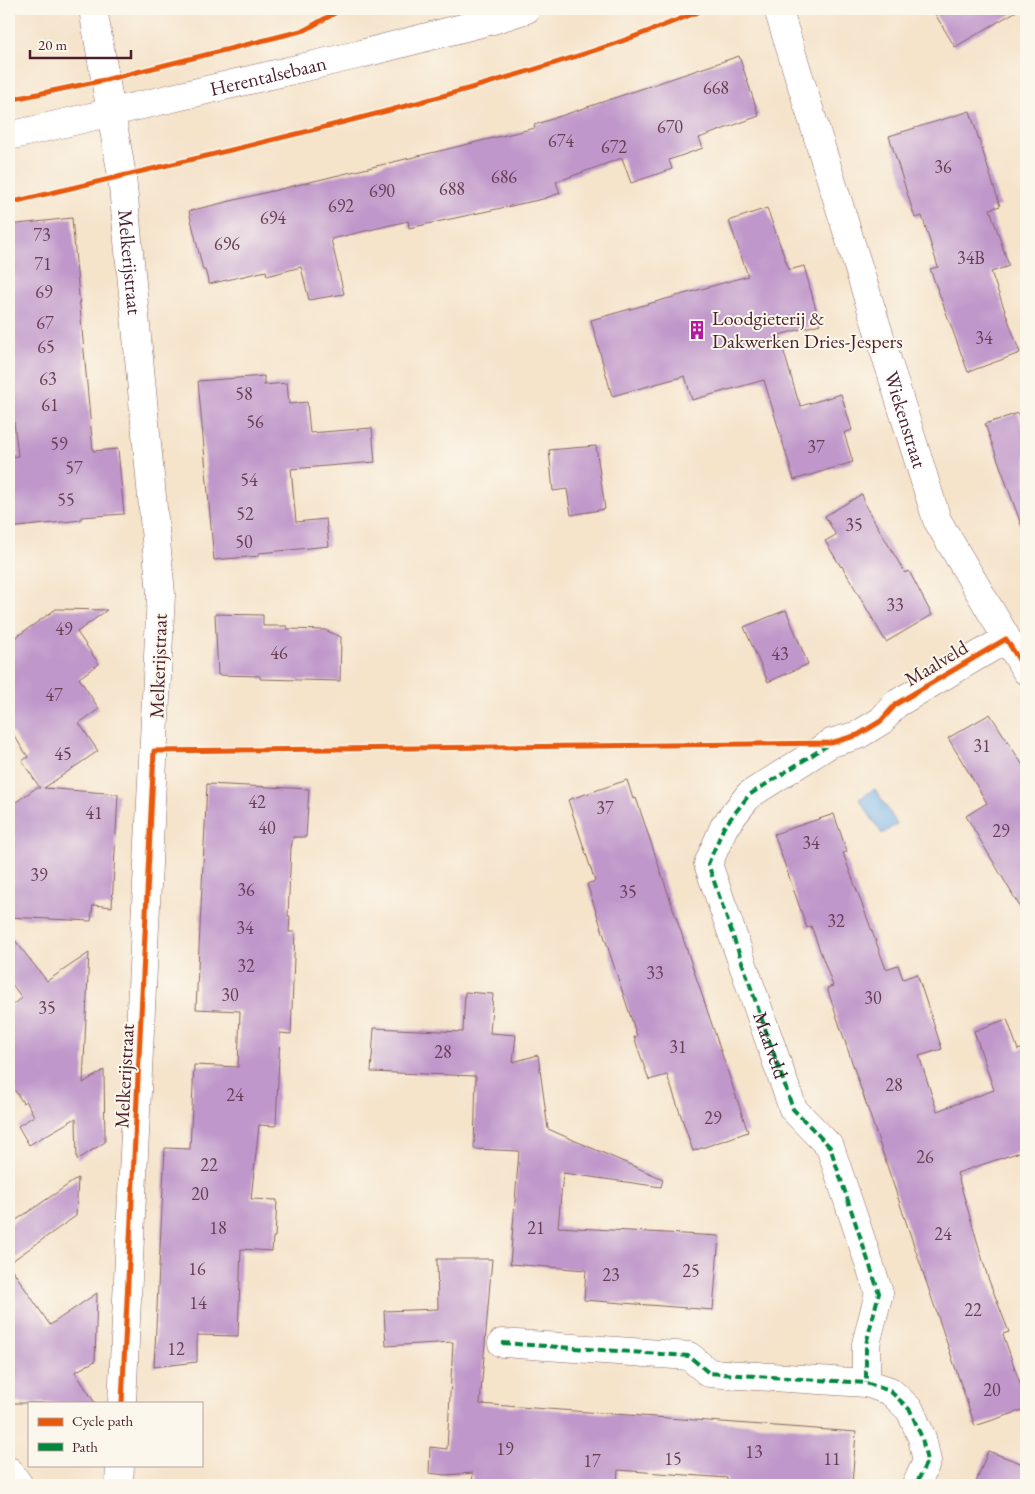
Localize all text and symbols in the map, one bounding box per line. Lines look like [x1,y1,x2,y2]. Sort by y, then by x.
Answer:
scale bar [30,28,131,60]
text: 20 m [38,35,67,54]
street label: Herentalsebaan [207,49,329,102]
house number: 668 [703,76,729,99]
house number: 670 [657,115,683,138]
house number: 674 [548,129,574,152]
house number: 672 [601,135,627,158]
house number: 36 [934,155,952,178]
house number: 686 [491,165,517,188]
house number: 688 [439,177,465,200]
house number: 690 [369,179,395,202]
house number: 692 [328,194,354,217]
house number: 694 [260,206,286,229]
street label: Melkerijstraat [112,209,148,316]
house number: 73 [33,223,51,246]
house number: 696 [214,232,240,255]
house number: 34B [957,246,985,269]
house number: 71 [34,252,52,275]
house number: 69 [35,280,53,303]
place label: Loodgieterij & Dakwerken Dries-Jespers [712,305,903,354]
house number: 67 [36,311,54,334]
building icon: Loodgieterij & Dakwerken Dries-Jespers [686,319,708,341]
house number: 34 [975,326,993,349]
house number: 65 [37,335,55,358]
house number: 63 [39,367,57,390]
street label: Wiekenstraat [878,368,933,472]
house number: 58 [235,382,253,405]
house number: 61 [41,393,59,416]
house number: 56 [246,410,264,433]
house number: 59 [50,432,68,455]
house number: 37 [807,435,825,458]
house number: 57 [65,456,83,479]
house number: 54 [240,468,258,491]
house number: 55 [57,488,75,511]
house number: 52 [236,502,254,525]
house number: 35 [845,513,863,536]
house number: 50 [235,530,253,553]
house number: 33 [886,593,904,616]
street label: Melkerijstraat [143,612,173,719]
house number: 49 [55,617,73,640]
street label: Maalveld [900,634,973,692]
house number: 46 [270,641,288,664]
house number: 43 [771,642,789,665]
house number: 47 [45,683,63,706]
house number: 31 [973,734,991,757]
house number: 45 [54,742,72,765]
house number: 42 [248,790,266,813]
house number: 37 [596,796,614,819]
house number: 41 [85,801,103,824]
house number: 40 [258,816,276,839]
house number: 29 [992,819,1010,842]
house number: 34 [802,831,820,854]
house number: 39 [30,863,48,886]
house number: 36 [237,878,255,901]
house number: 35 [619,880,637,903]
house number: 32 [827,909,845,932]
house number: 34 [236,916,254,939]
house number: 32 [237,954,255,977]
house number: 33 [646,961,664,984]
house number: 30 [221,983,239,1006]
house number: 30 [864,986,882,1009]
house number: 35 [38,996,56,1019]
street label: Maalveld [747,1008,795,1083]
street label: Melkerijstraat [108,1022,140,1129]
house number: 31 [669,1035,687,1058]
house number: 28 [434,1040,452,1063]
house number: 28 [885,1073,903,1096]
house number: 24 [226,1083,244,1106]
house number: 29 [704,1106,722,1129]
house number: 26 [916,1145,934,1168]
house number: 22 [200,1153,218,1176]
house number: 20 [191,1182,209,1205]
house number: 18 [209,1216,227,1239]
house number: 21 [527,1216,545,1239]
house number: 24 [934,1222,952,1245]
house number: 16 [188,1257,206,1280]
house number: 25 [682,1259,700,1282]
house number: 23 [602,1263,620,1286]
house number: 14 [189,1291,207,1314]
house number: 22 [964,1298,982,1321]
house number: 12 [167,1337,185,1360]
house number: 20 [983,1378,1001,1401]
legend [28,1402,202,1466]
text: Cycle path [72,1411,134,1430]
text: Path [72,1437,98,1456]
house number: 19 [496,1437,514,1460]
house number: 13 [745,1440,763,1463]
house number: 15 [664,1447,682,1470]
house number: 11 [823,1447,841,1470]
house number: 17 [583,1449,601,1472]

